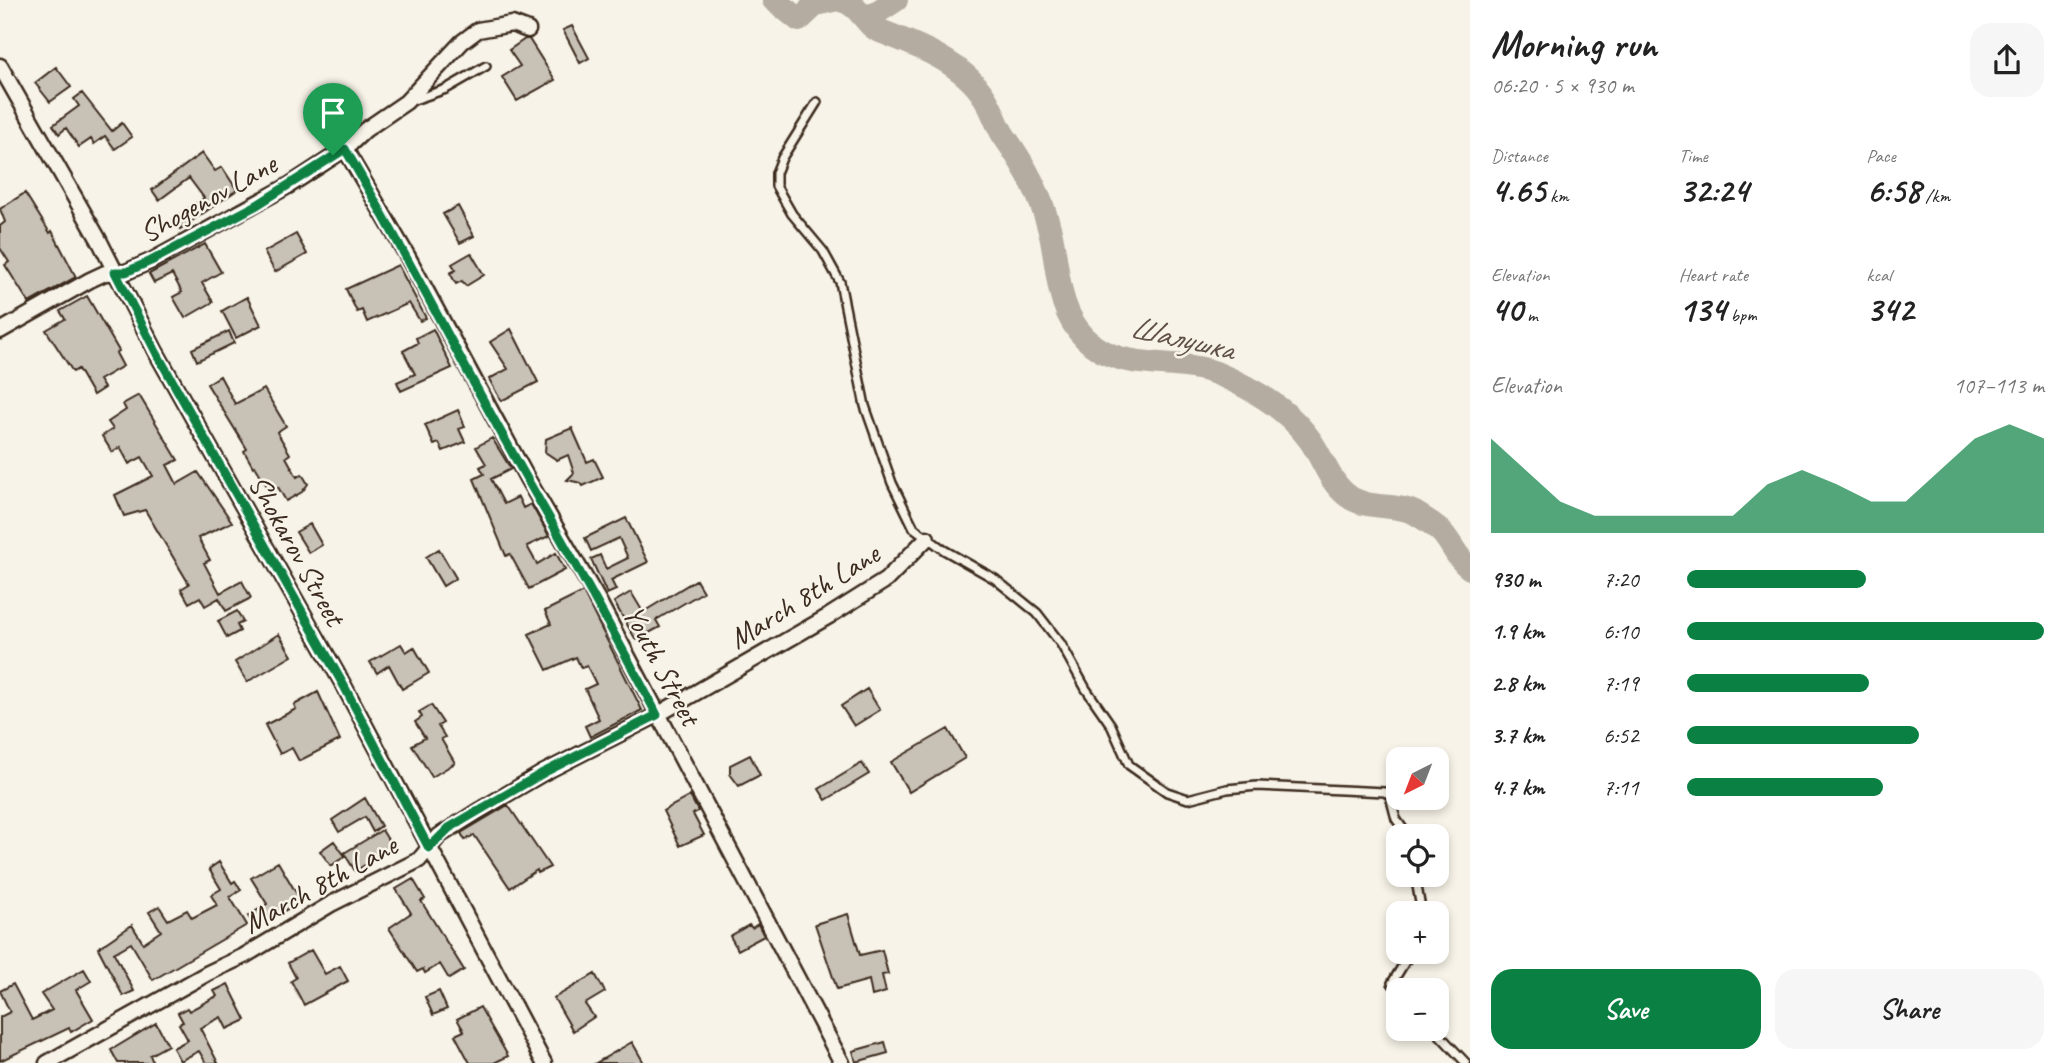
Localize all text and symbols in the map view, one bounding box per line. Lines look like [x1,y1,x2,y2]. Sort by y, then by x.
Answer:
text: Morning run [1491,21,1657,68]
button: share [1970,23,2044,97]
text: 06:20 · 5 × 930 m [1491,71,1634,100]
pin [303,83,363,155]
icon: arrive [314,94,352,132]
street label: Shogenov Lane [133,144,285,251]
text: Distance [1491,144,1548,168]
text: Time [1679,144,1708,168]
text: Pace [1866,144,1896,168]
text: 4.65 [1491,168,1545,213]
text: 32:24 [1679,168,1749,213]
text: 6:58 [1866,168,1921,213]
text: km [1545,184,1569,208]
text: /km [1921,184,1950,208]
text: Elevation [1491,263,1549,287]
text: Heart rate [1679,263,1748,287]
text: kcal [1866,263,1891,287]
text: 40 [1491,287,1523,332]
text: 134 [1679,287,1726,332]
text: 342 [1866,287,1914,332]
text: m [1523,303,1538,327]
text: bpm [1726,303,1757,327]
water label: Шалушка [1126,306,1242,371]
text: Elevation [1491,371,1562,400]
text: 107–113 m [1953,371,2044,400]
street label: Shokarov Street [240,468,355,634]
street label: March 8th Lane [722,534,888,657]
text: 930 m [1491,565,1540,594]
text: 7:20 [1603,565,1639,594]
street label: Youth Street [615,598,711,734]
text: 1.9 km [1491,617,1544,646]
text: 6:10 [1603,617,1639,646]
text: 2.8 km [1491,669,1545,698]
text: 7:19 [1603,669,1639,698]
text: 3.7 km [1491,721,1544,750]
text: 6:52 [1603,721,1639,750]
north arrow [1386,747,1449,810]
map controls [1386,747,1449,1041]
text: 4.7 km [1491,773,1544,802]
text: 7:11 [1603,773,1639,802]
button: locate [1386,824,1449,887]
street label: March 8th Lane [236,825,406,942]
button: + [1386,901,1449,964]
button: Save [1491,969,1761,1049]
button: Share [1775,969,2044,1049]
button: − [1386,978,1449,1041]

